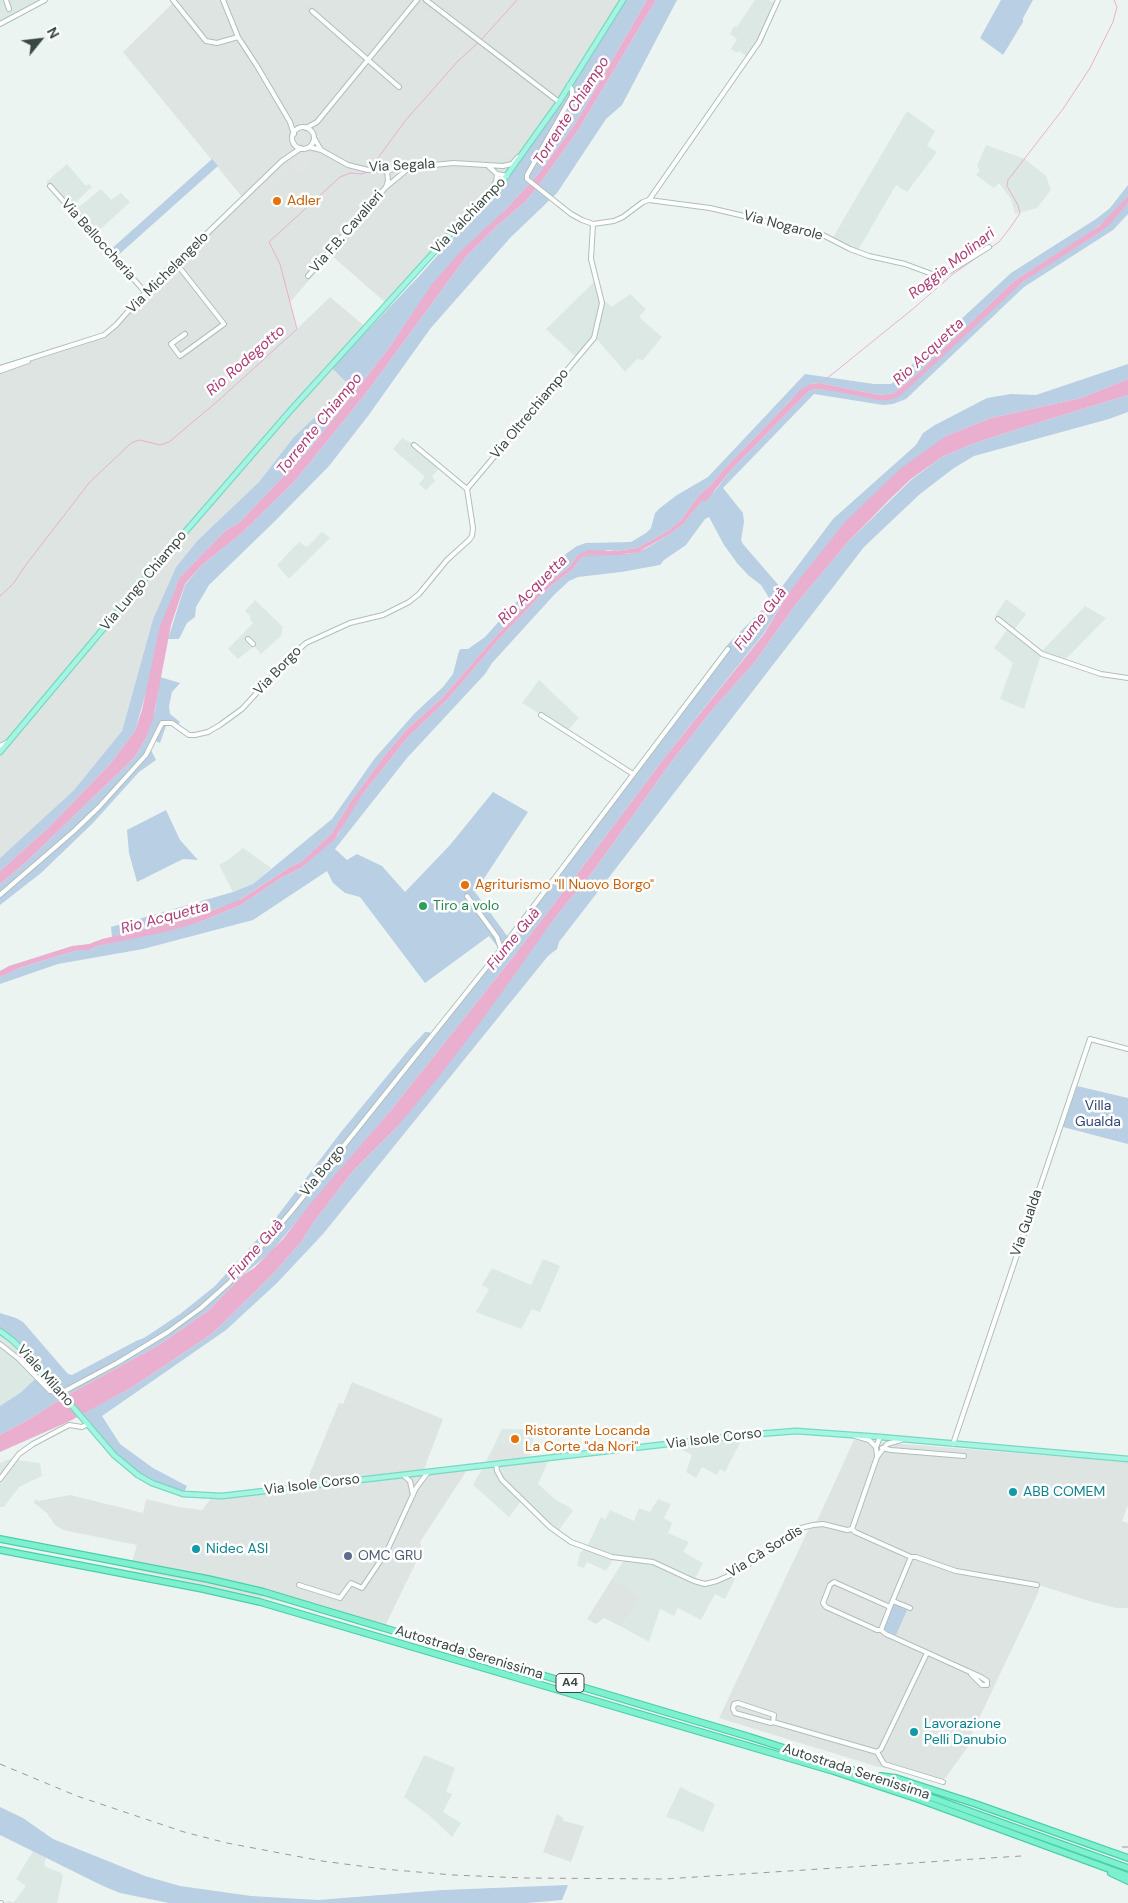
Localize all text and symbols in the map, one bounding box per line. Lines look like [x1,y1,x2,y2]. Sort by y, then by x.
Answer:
north arrow [15,15,65,65]
text: N [43,24,63,42]
water label: Torrente Chiampo [530,53,614,169]
street label: Via Segala [368,156,436,176]
street label: Via Valchiampo [428,174,510,258]
street label: Via F.B. Cavalieri [307,187,387,277]
place label: Adler [287,193,321,209]
marker: Adler [271,195,283,207]
street label: Via Belloccheria [57,196,139,284]
street label: Via Nogarole [741,207,825,245]
water label: Roggia Molinari [905,225,999,303]
street label: Via Michelangelo [124,229,212,317]
water label: Rio Acquetta [890,315,968,389]
water label: Rio Rodegotto [203,322,289,400]
street label: Via Oltrechiampo [487,365,573,463]
water label: Torrente Chiampo [274,370,366,478]
street label: Via Lungo Chiampo [97,527,191,635]
water label: Rio Acquetta [495,552,571,628]
water label: Fiume Guà [731,584,791,654]
street label: Via Borgo [251,643,305,699]
place label: Agriturismo "Il Nuovo Borgo" [475,877,654,893]
marker: Agriturismo "Il Nuovo Borgo" [459,879,471,891]
water label: Rio Acquetta [119,898,211,938]
place label: Tiro a volo [433,898,499,914]
marker: Tiro a volo [417,900,429,912]
water label: Fiume Guà [484,904,544,974]
park label: Villa Gualda [1075,1098,1121,1130]
street label: Via Borgo [297,1142,349,1200]
street label: Via Gualda [1008,1187,1046,1259]
water label: Fiume Guà [224,1216,288,1284]
street label: Viale Milano [13,1342,77,1410]
place label: Ristorante Locanda La Corte "da Nori" [525,1423,650,1455]
street label: Via Isole Corso [665,1425,763,1453]
marker: Ristorante Locanda La Corte "da Nori" [509,1433,521,1445]
street label: Via Isole Corso [263,1471,361,1499]
place label: ABB COMEM [1023,1484,1105,1500]
marker: ABB COMEM [1007,1486,1019,1498]
street label: Via Cà Sordìs [724,1522,806,1582]
place label: Nidec ASI [206,1541,268,1557]
marker: Nidec ASI [190,1543,202,1555]
place label: OMC GRU [358,1548,422,1564]
marker: OMC GRU [342,1550,354,1562]
street label: Autostrada Serenissima [393,1622,545,1684]
road number: A4 [556,1674,584,1692]
place label: Lavorazione Pelli Danubio [924,1716,1007,1748]
marker: Lavorazione Pelli Danubio [908,1726,920,1738]
street label: Autostrada Serenissima [780,1740,932,1804]

